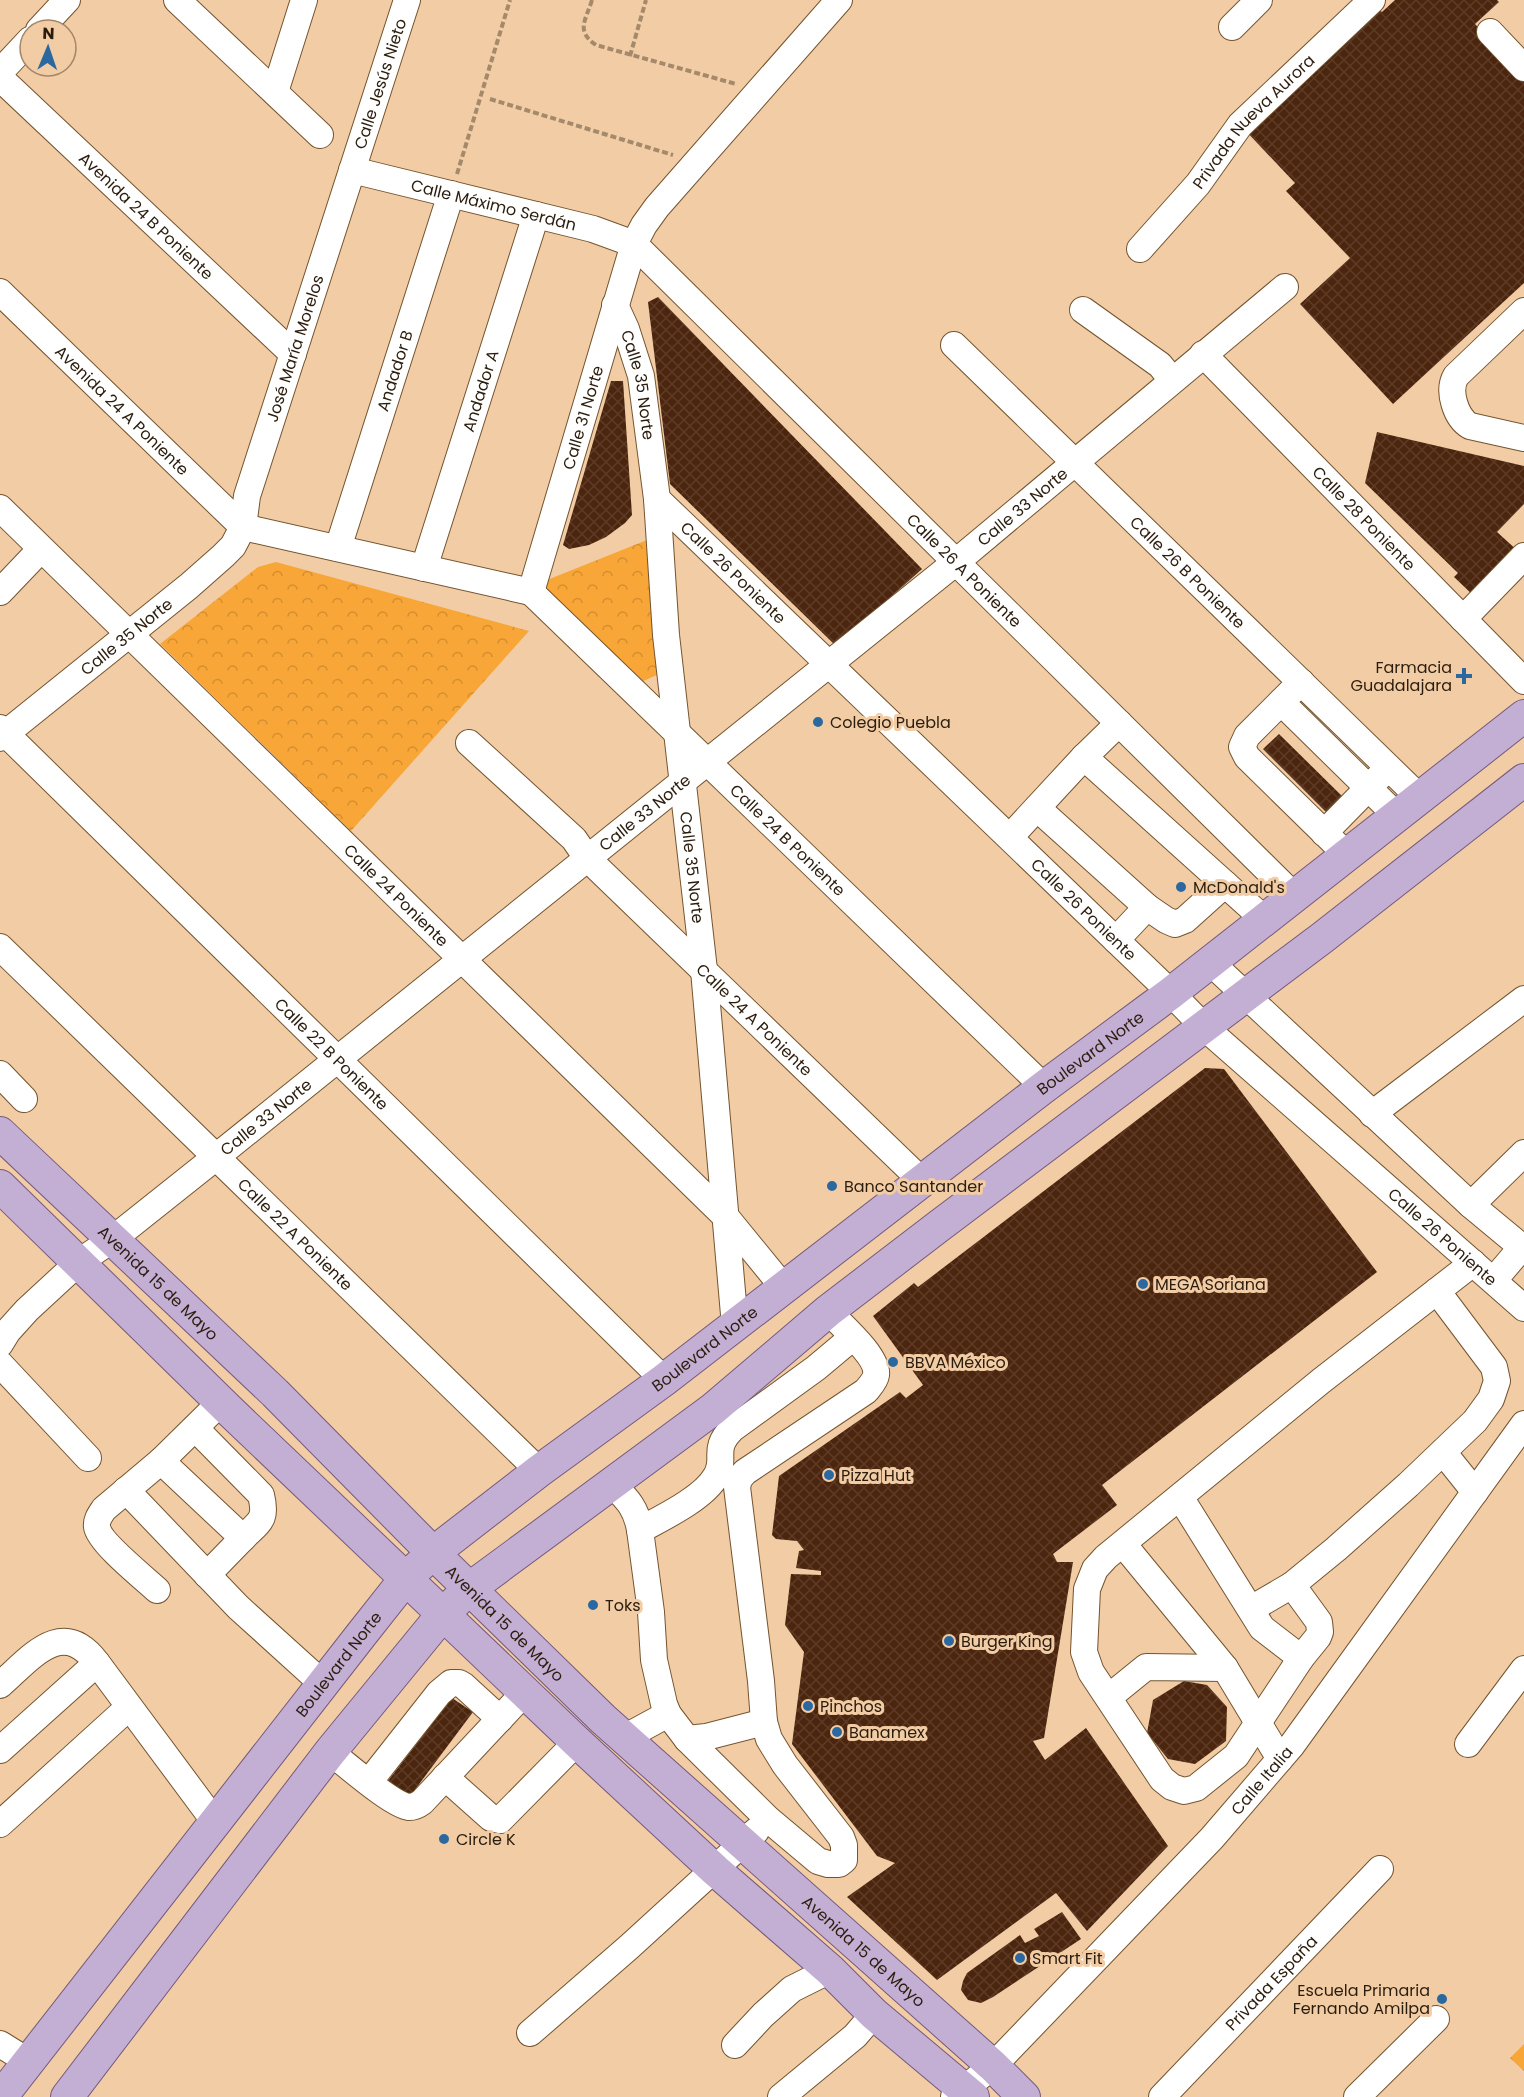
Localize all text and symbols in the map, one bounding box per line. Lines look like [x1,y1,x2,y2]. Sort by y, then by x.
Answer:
street label: Calle Jesús Nieto [349,16,412,152]
north arrow [18,18,78,78]
text: N [42,22,55,45]
street label: Privada Nueva Aurora [1187,49,1320,194]
street label: Avenida 24 B Poniente [74,147,218,285]
street label: Calle Máximo Serdán [409,174,579,237]
street label: José María Morelos [261,272,330,425]
street label: Andador B [371,327,419,414]
street label: Calle 35 Norte [615,327,660,441]
street label: Avenida 24 A Poniente [50,340,194,481]
street label: Andador A [457,347,505,435]
street label: Calle 31 Norte [557,363,609,472]
street label: Calle 28 Poniente [1307,461,1421,576]
street label: Calle 33 Norte [972,462,1073,552]
street label: Calle 26 A Poniente [901,508,1027,633]
street label: Calle 26 B Poniente [1125,511,1250,634]
street label: Calle 26 Poniente [675,517,791,629]
street label: Calle 35 Norte [76,593,178,681]
place label: Farmacia Guadalajara [1351,656,1452,697]
marker: Farmacia Guadalajara [1457,669,1471,683]
place label: Colegio Puebla [830,711,951,734]
marker: Colegio Puebla [811,715,825,729]
street label: Calle 33 Norte [594,769,696,857]
street label: Calle 24 B Poniente [725,779,850,902]
street label: Calle 35 Norte [674,810,710,925]
street label: Calle 24 Poniente [338,839,454,952]
street label: Calle 26 Poniente [1026,853,1141,966]
place label: McDonald's [1193,876,1285,899]
marker: McDonald's [1174,880,1188,894]
street label: Calle 24 A Poniente [691,958,817,1081]
street label: Calle 22 B Poniente [269,993,394,1116]
street label: Boulevard Norte [1032,1006,1149,1101]
street label: Calle 33 Norte [215,1073,317,1161]
street label: Calle 22 A Poniente [232,1173,358,1296]
place label: Banco Santander [844,1175,983,1198]
marker: Banco Santander [825,1179,839,1193]
street label: Calle 26 Poniente [1383,1183,1502,1291]
street label: Avenida 15 de Mayo [93,1220,223,1346]
place label: MEGA Soriana [1155,1273,1266,1296]
marker: MEGA Soriana [1136,1277,1150,1291]
street label: Boulevard Norte [647,1301,763,1397]
place label: BBVA México [905,1351,1006,1374]
marker: BBVA México [886,1355,900,1369]
place label: Pizza Hut [841,1464,911,1487]
marker: Pizza Hut [822,1468,836,1482]
street label: Avenida 15 de Mayo [440,1560,569,1687]
place label: Toks [605,1594,641,1617]
marker: Toks [586,1598,600,1612]
street label: Boulevard Norte [290,1607,387,1722]
place label: Burger King [961,1630,1053,1653]
marker: Burger King [942,1634,956,1648]
place label: Pinchos [820,1695,882,1718]
marker: Pinchos [801,1699,815,1713]
place label: Banamex [849,1721,925,1744]
marker: Banamex [830,1725,844,1739]
street label: Calle Italia [1226,1741,1298,1820]
place label: Circle K [456,1828,516,1851]
marker: Circle K [437,1832,451,1846]
street label: Avenida 15 de Mayo [797,1890,930,2013]
street label: Privada España [1220,1930,1323,2036]
place label: Smart Fit [1032,1947,1103,1970]
marker: Smart Fit [1013,1951,1027,1965]
place label: Escuela Primaria Fernando Amilpa [1293,1979,1430,2020]
marker: Escuela Primaria Fernando Amilpa [1435,1992,1449,2006]

